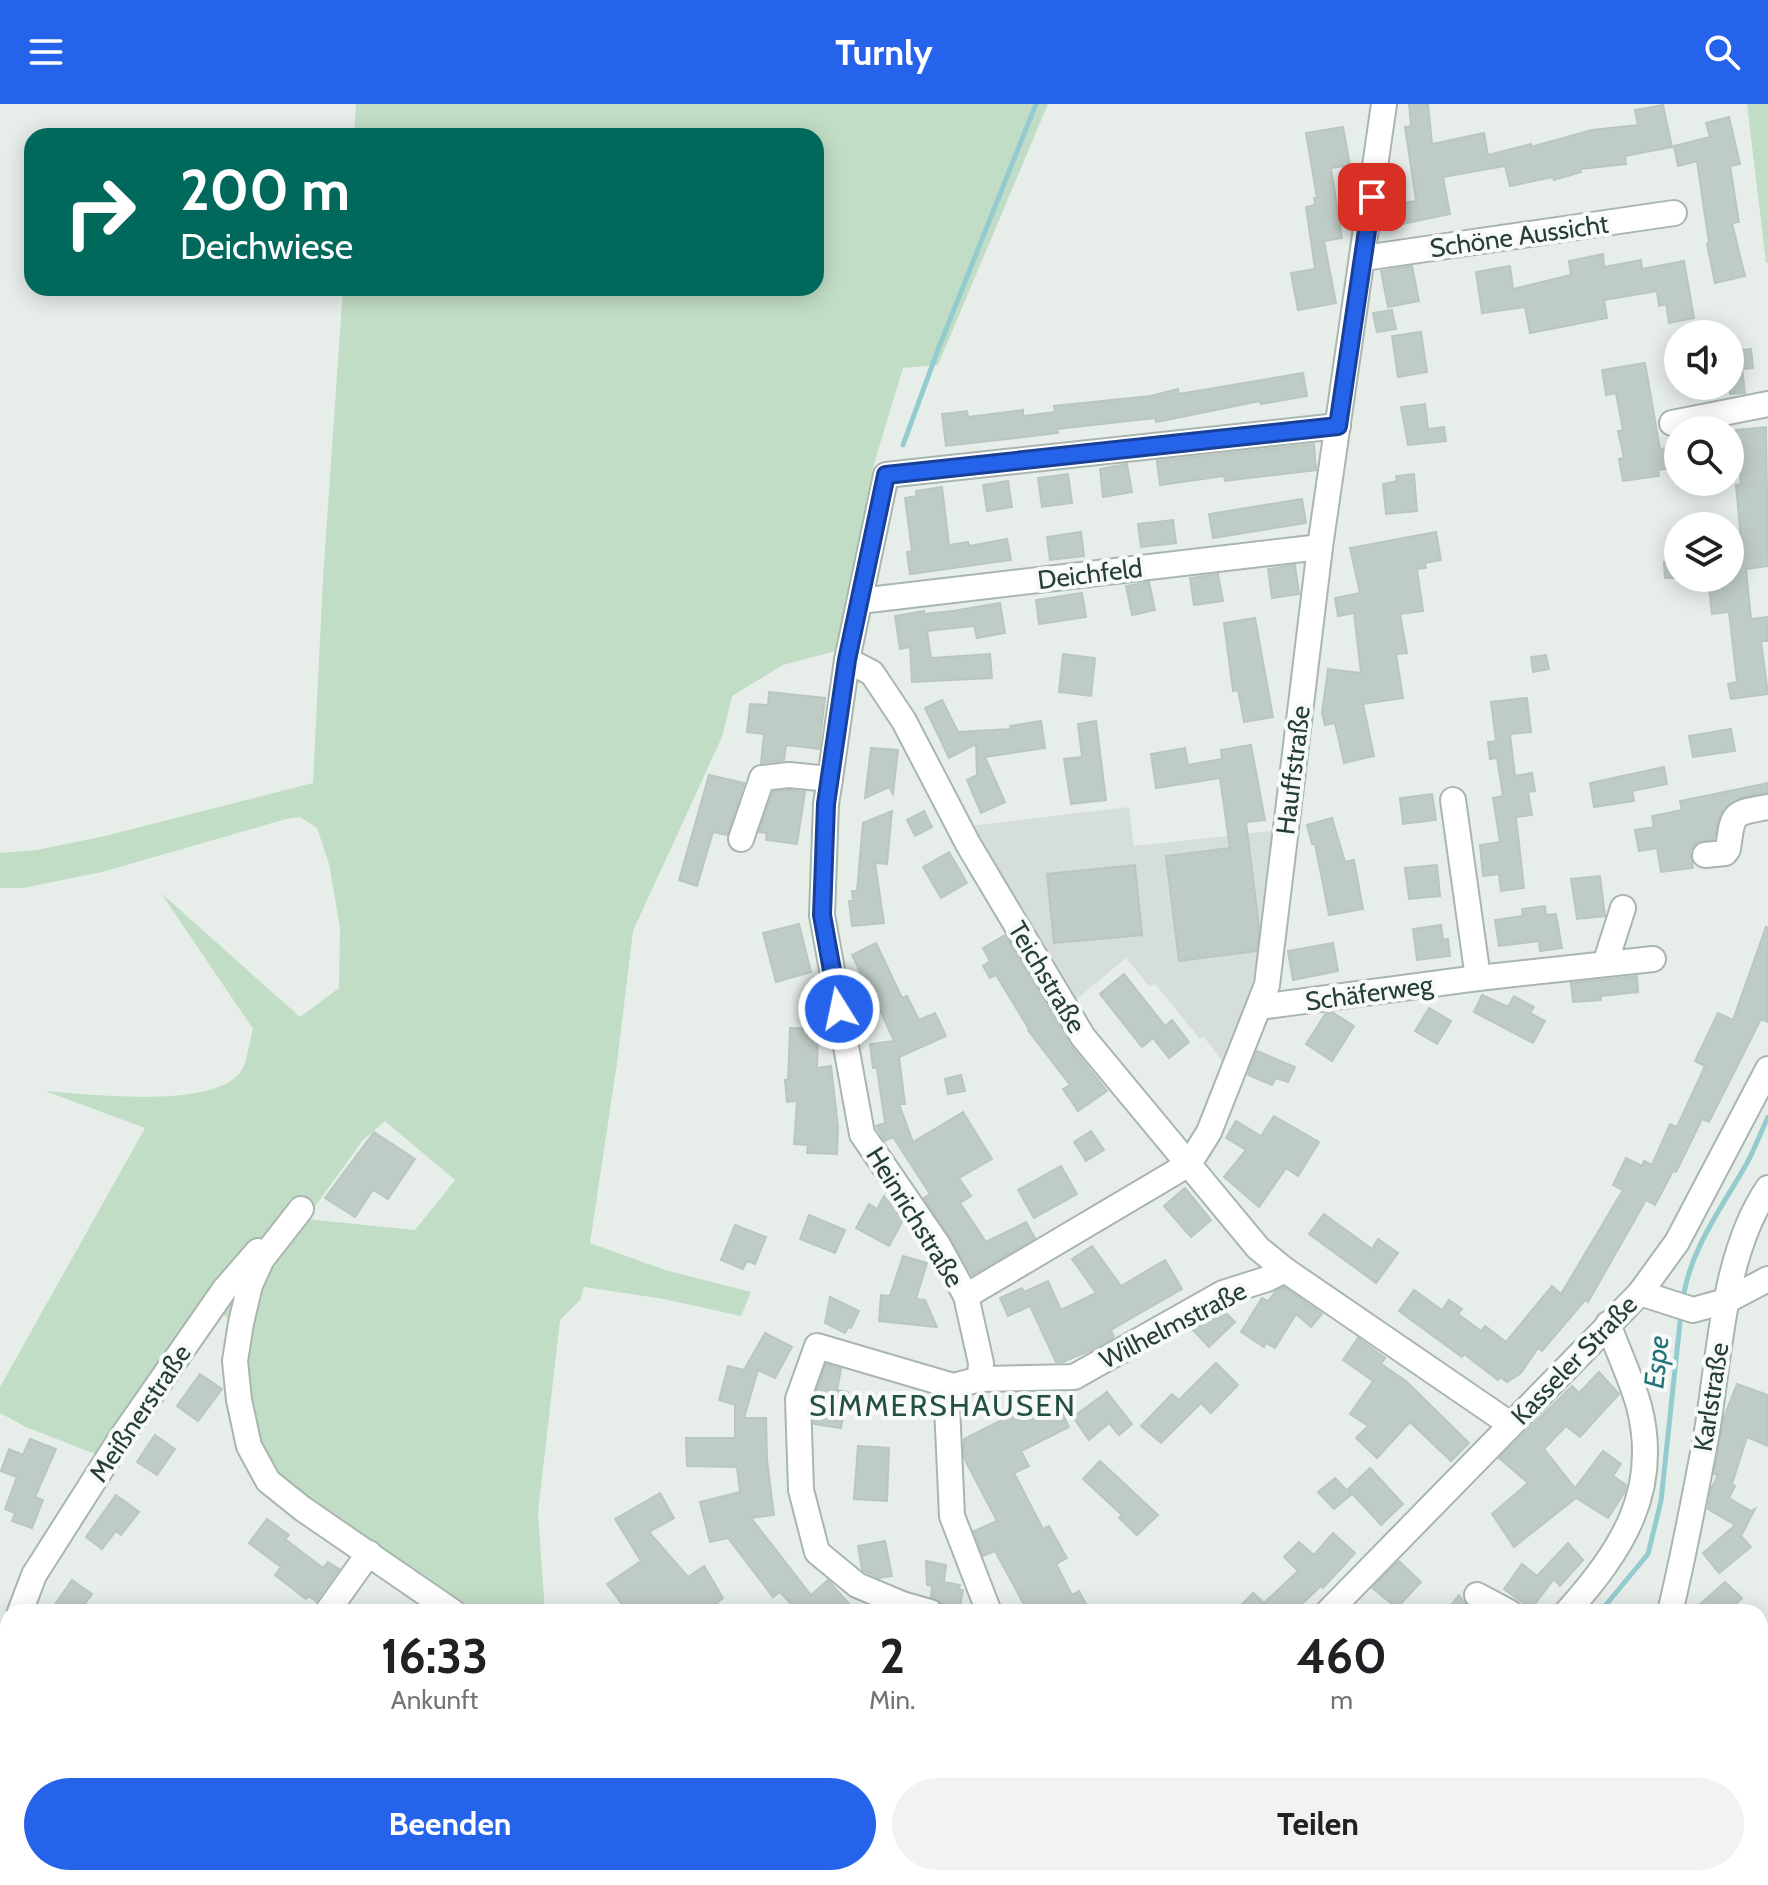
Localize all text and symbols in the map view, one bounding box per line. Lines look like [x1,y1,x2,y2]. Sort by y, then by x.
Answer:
icon: menu [24,30,68,74]
text: Turnly [835,30,933,74]
icon: search [1700,30,1744,74]
text: 200 m [180,156,350,224]
icon: right [48,160,152,264]
pin [1338,163,1406,231]
icon: arrive [1350,175,1394,219]
street label: Schöne Aussicht [1428,208,1611,264]
text: Deichwiese [180,224,353,268]
map controls [1664,320,1744,592]
button: sound [1664,320,1744,400]
button: search [1664,416,1744,496]
button: layers [1664,512,1744,592]
street label: Deichfeld [1036,552,1144,596]
street label: Hauffstraße [1269,704,1317,836]
street label: Teichstraße [1001,915,1093,1039]
position arrow [797,967,881,1051]
street label: Schäferweg [1303,968,1436,1018]
street label: Heinrichstraße [859,1141,971,1293]
street label: Wilhelmstraße [1094,1274,1252,1376]
street label: Kasseler Straße [1504,1289,1644,1431]
water label: Espe [1636,1334,1676,1390]
street label: Meißnerstraße [82,1338,198,1488]
street label: Karlstraße [1687,1340,1735,1454]
district label: SIMMERSHAUSEN [809,1387,1077,1424]
text: 16:33 [381,1627,488,1685]
text: 2 [879,1627,905,1685]
text: 460 [1296,1627,1387,1685]
text: Ankunft [391,1684,478,1716]
text: Min. [869,1684,915,1716]
text: m [1330,1684,1353,1716]
button: Beenden [24,1778,876,1870]
button: Teilen [892,1778,1744,1870]

